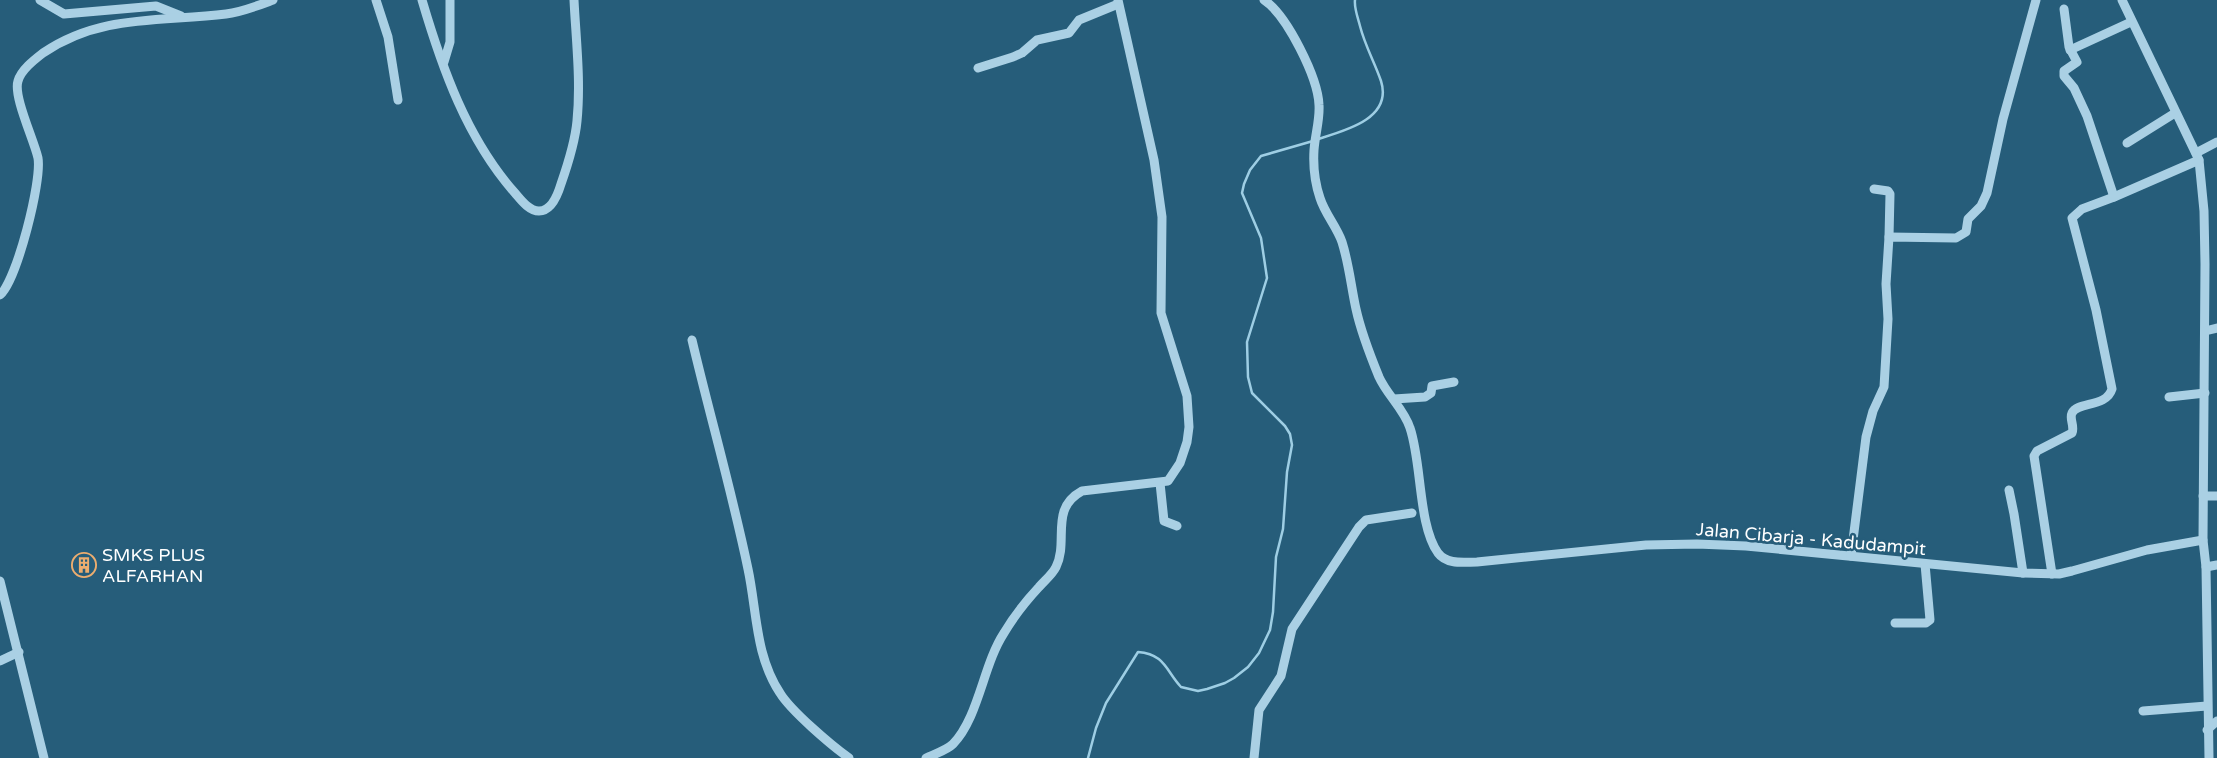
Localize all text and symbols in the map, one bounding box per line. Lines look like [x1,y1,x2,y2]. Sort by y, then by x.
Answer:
street label: Jalan Cibarja - Kadudampit [1695,518,1927,560]
place label: SMKS PLUS ALFARHAN [102,544,205,587]
building icon: SMKS PLUS ALFARHAN [71,552,97,578]

